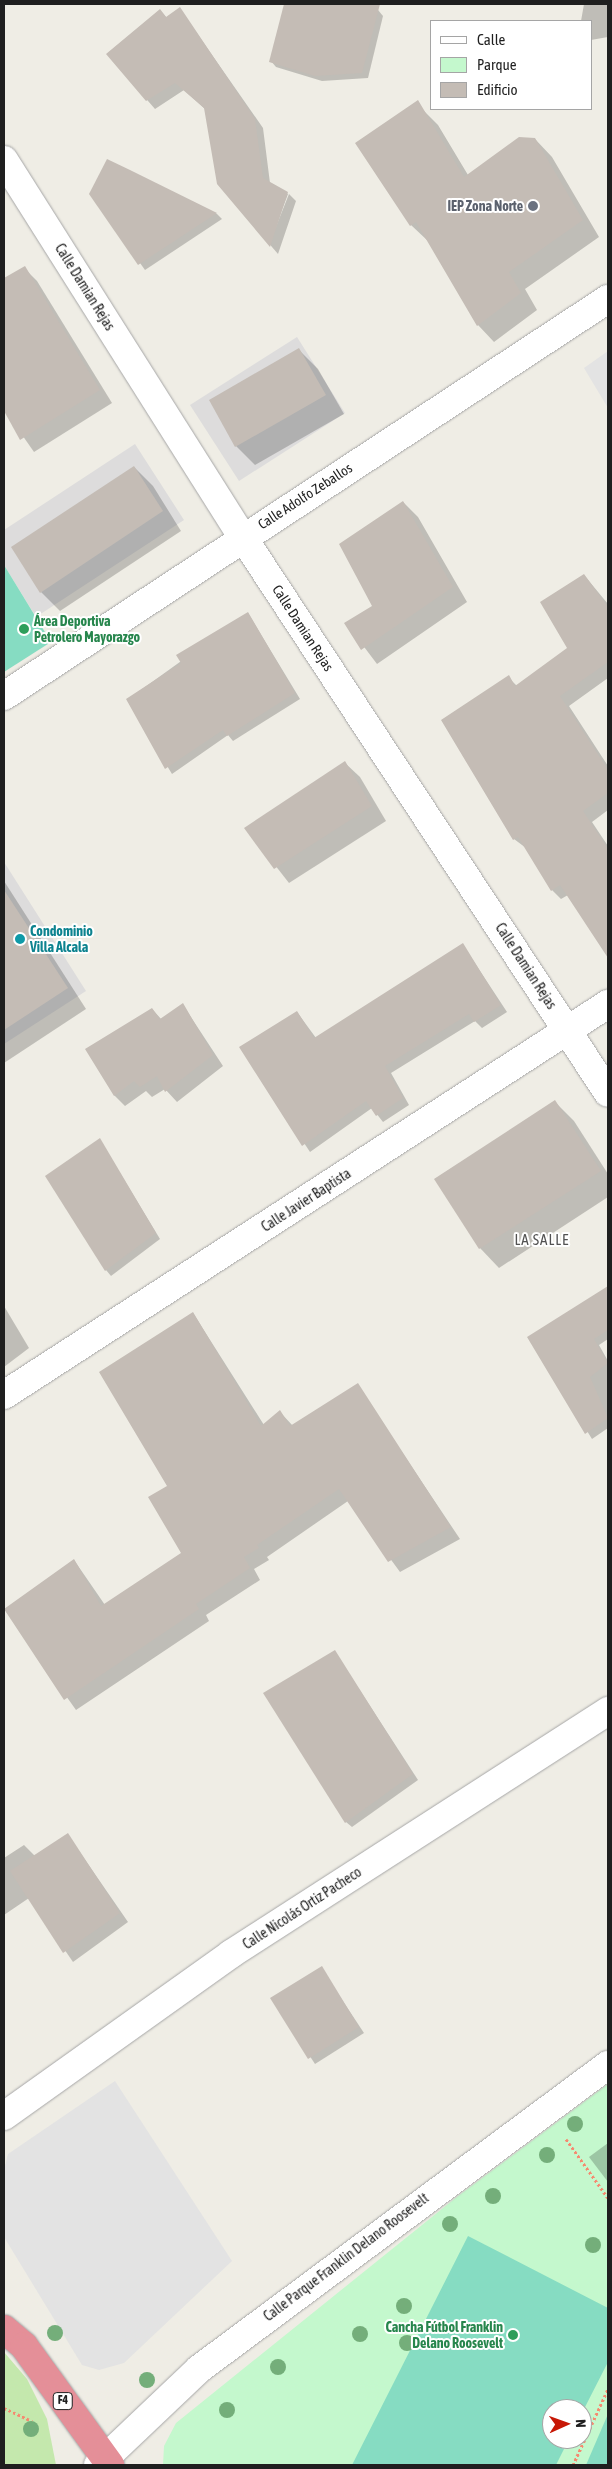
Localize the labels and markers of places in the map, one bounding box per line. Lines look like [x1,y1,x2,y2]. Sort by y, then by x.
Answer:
place label: IEP Zona Norte [448,198,523,214]
marker: IEP Zona Norte [527,200,539,212]
place label: Área Deportiva Petrolero Mayorazgo [34,613,140,646]
marker: Área Deportiva Petrolero Mayorazgo [18,623,30,635]
place label: Condominio Villa Alcala [30,923,93,956]
marker: Condominio Villa Alcala [14,933,26,945]
place label: Cancha Fútbol Franklin Delano Roosevelt [385,2319,503,2352]
marker: Cancha Fútbol Franklin Delano Roosevelt [507,2329,519,2341]

